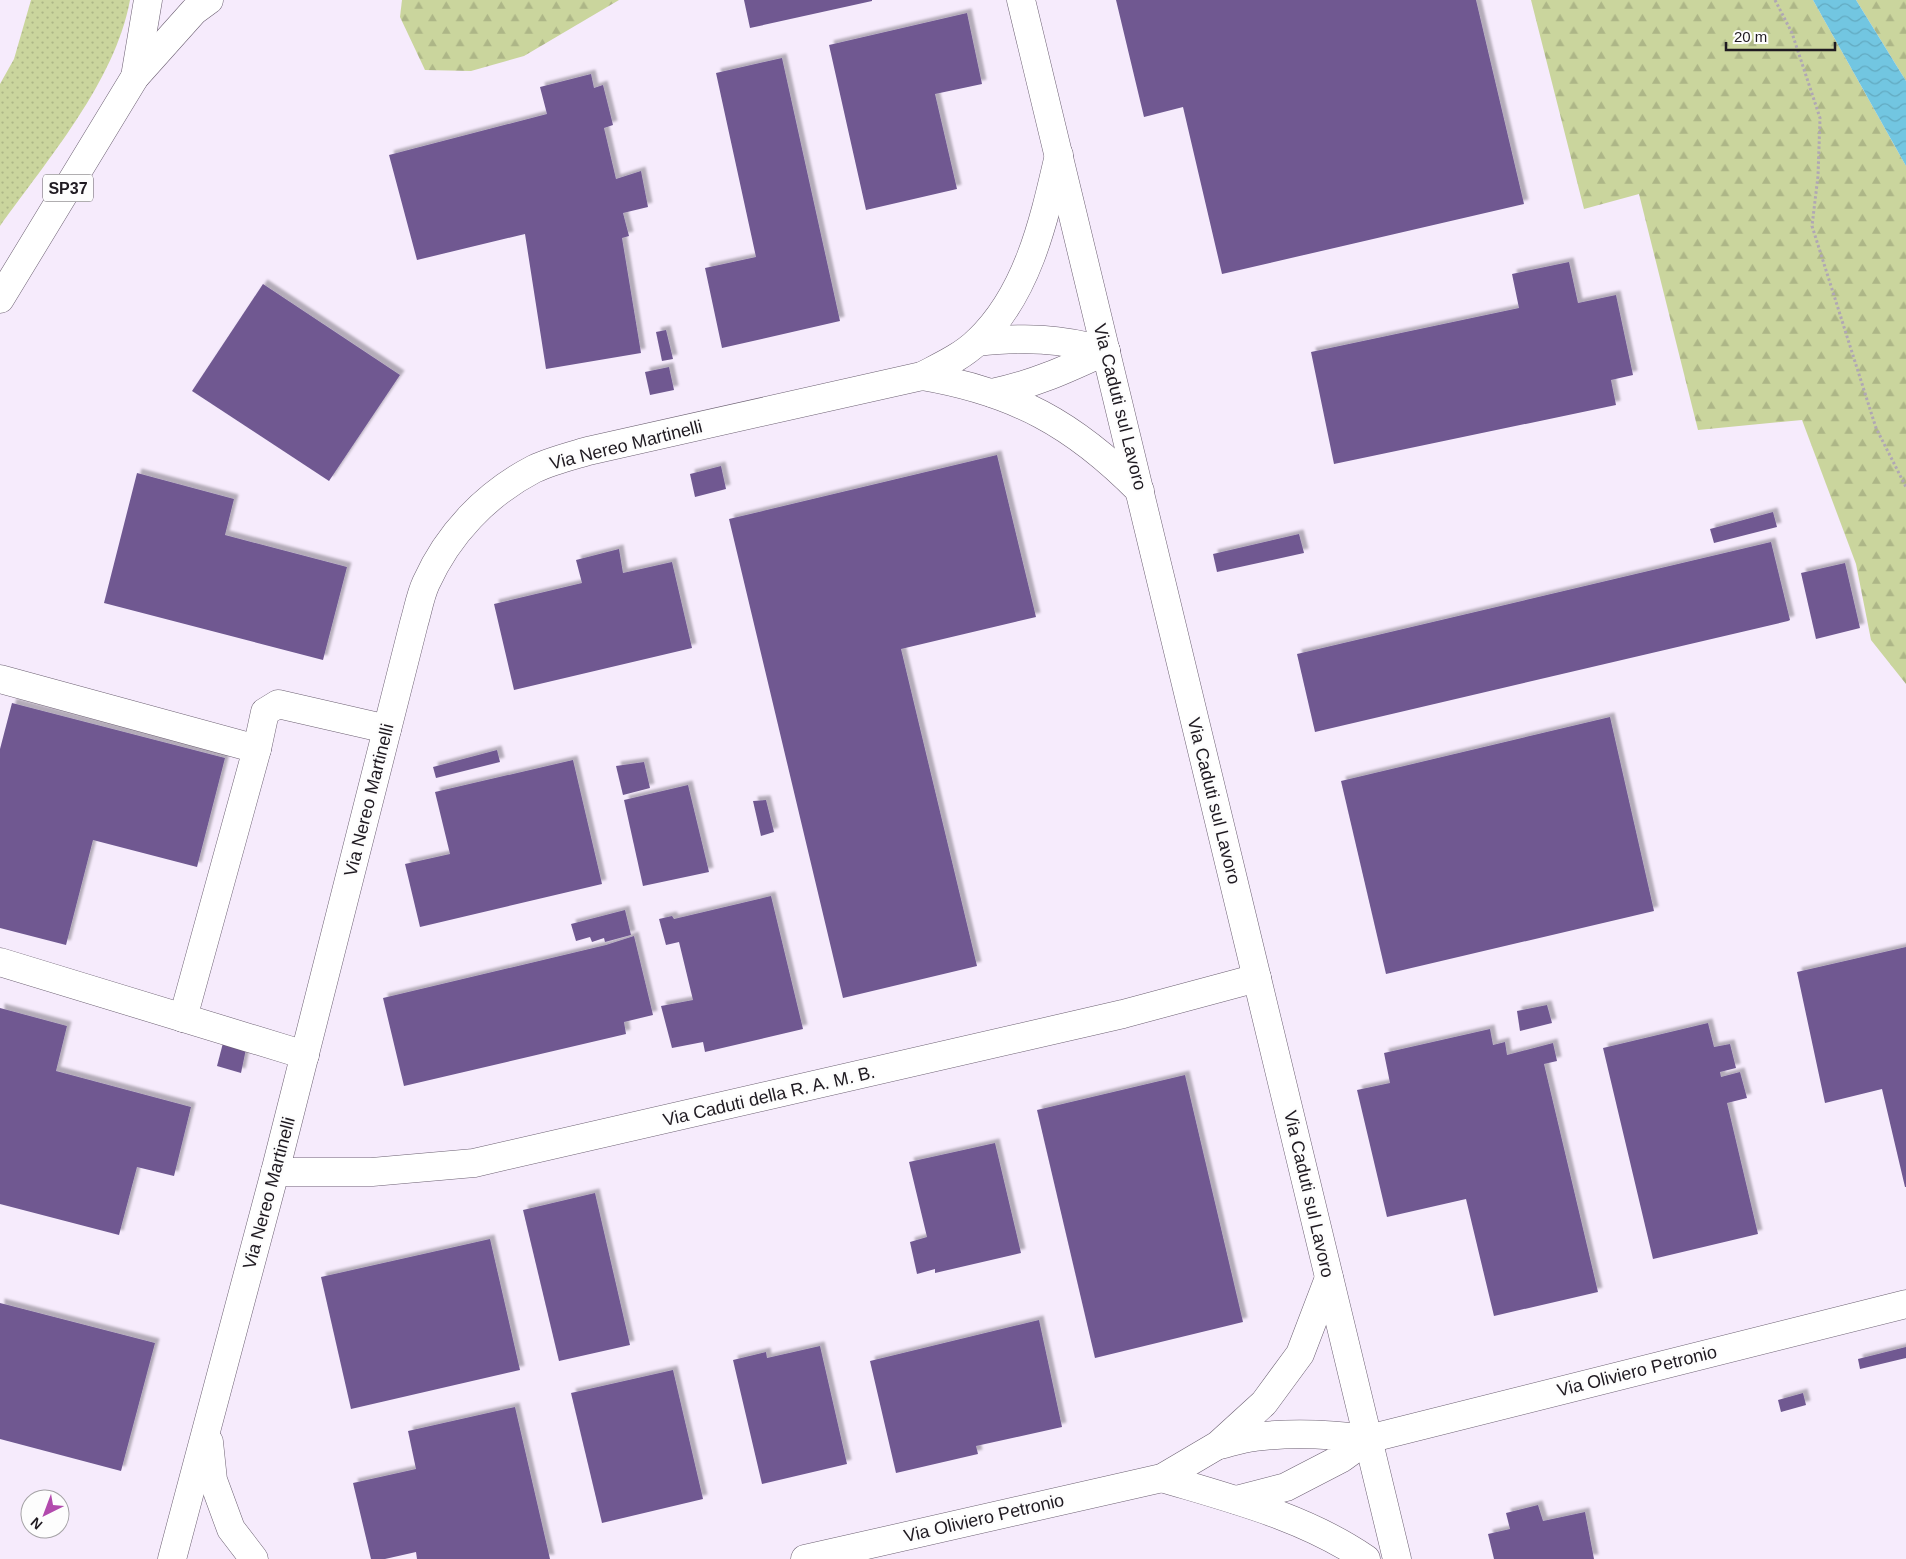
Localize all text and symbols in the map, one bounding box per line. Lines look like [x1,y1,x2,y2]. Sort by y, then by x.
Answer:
scale bar [1726,20,1835,52]
text: 20 m [1734,28,1767,45]
road number: SP37 [43,174,93,202]
street label: Via Caduti sul Lavoro [1090,322,1150,492]
street label: Via Nereo Martinelli [548,416,704,474]
street label: Via Caduti sul Lavoro [1184,716,1244,886]
street label: Via Nereo Martinelli [340,722,398,878]
street label: Via Caduti della R. A. M. B. [661,1062,877,1130]
street label: Via Caduti sul Lavoro [1280,1109,1338,1279]
street label: Via Nereo Martinelli [239,1115,299,1271]
street label: Via Oliviero Petronio [1555,1341,1719,1401]
north arrow [20,1489,70,1539]
street label: Via Oliviero Petronio [902,1490,1066,1546]
text: N [27,1514,45,1533]

